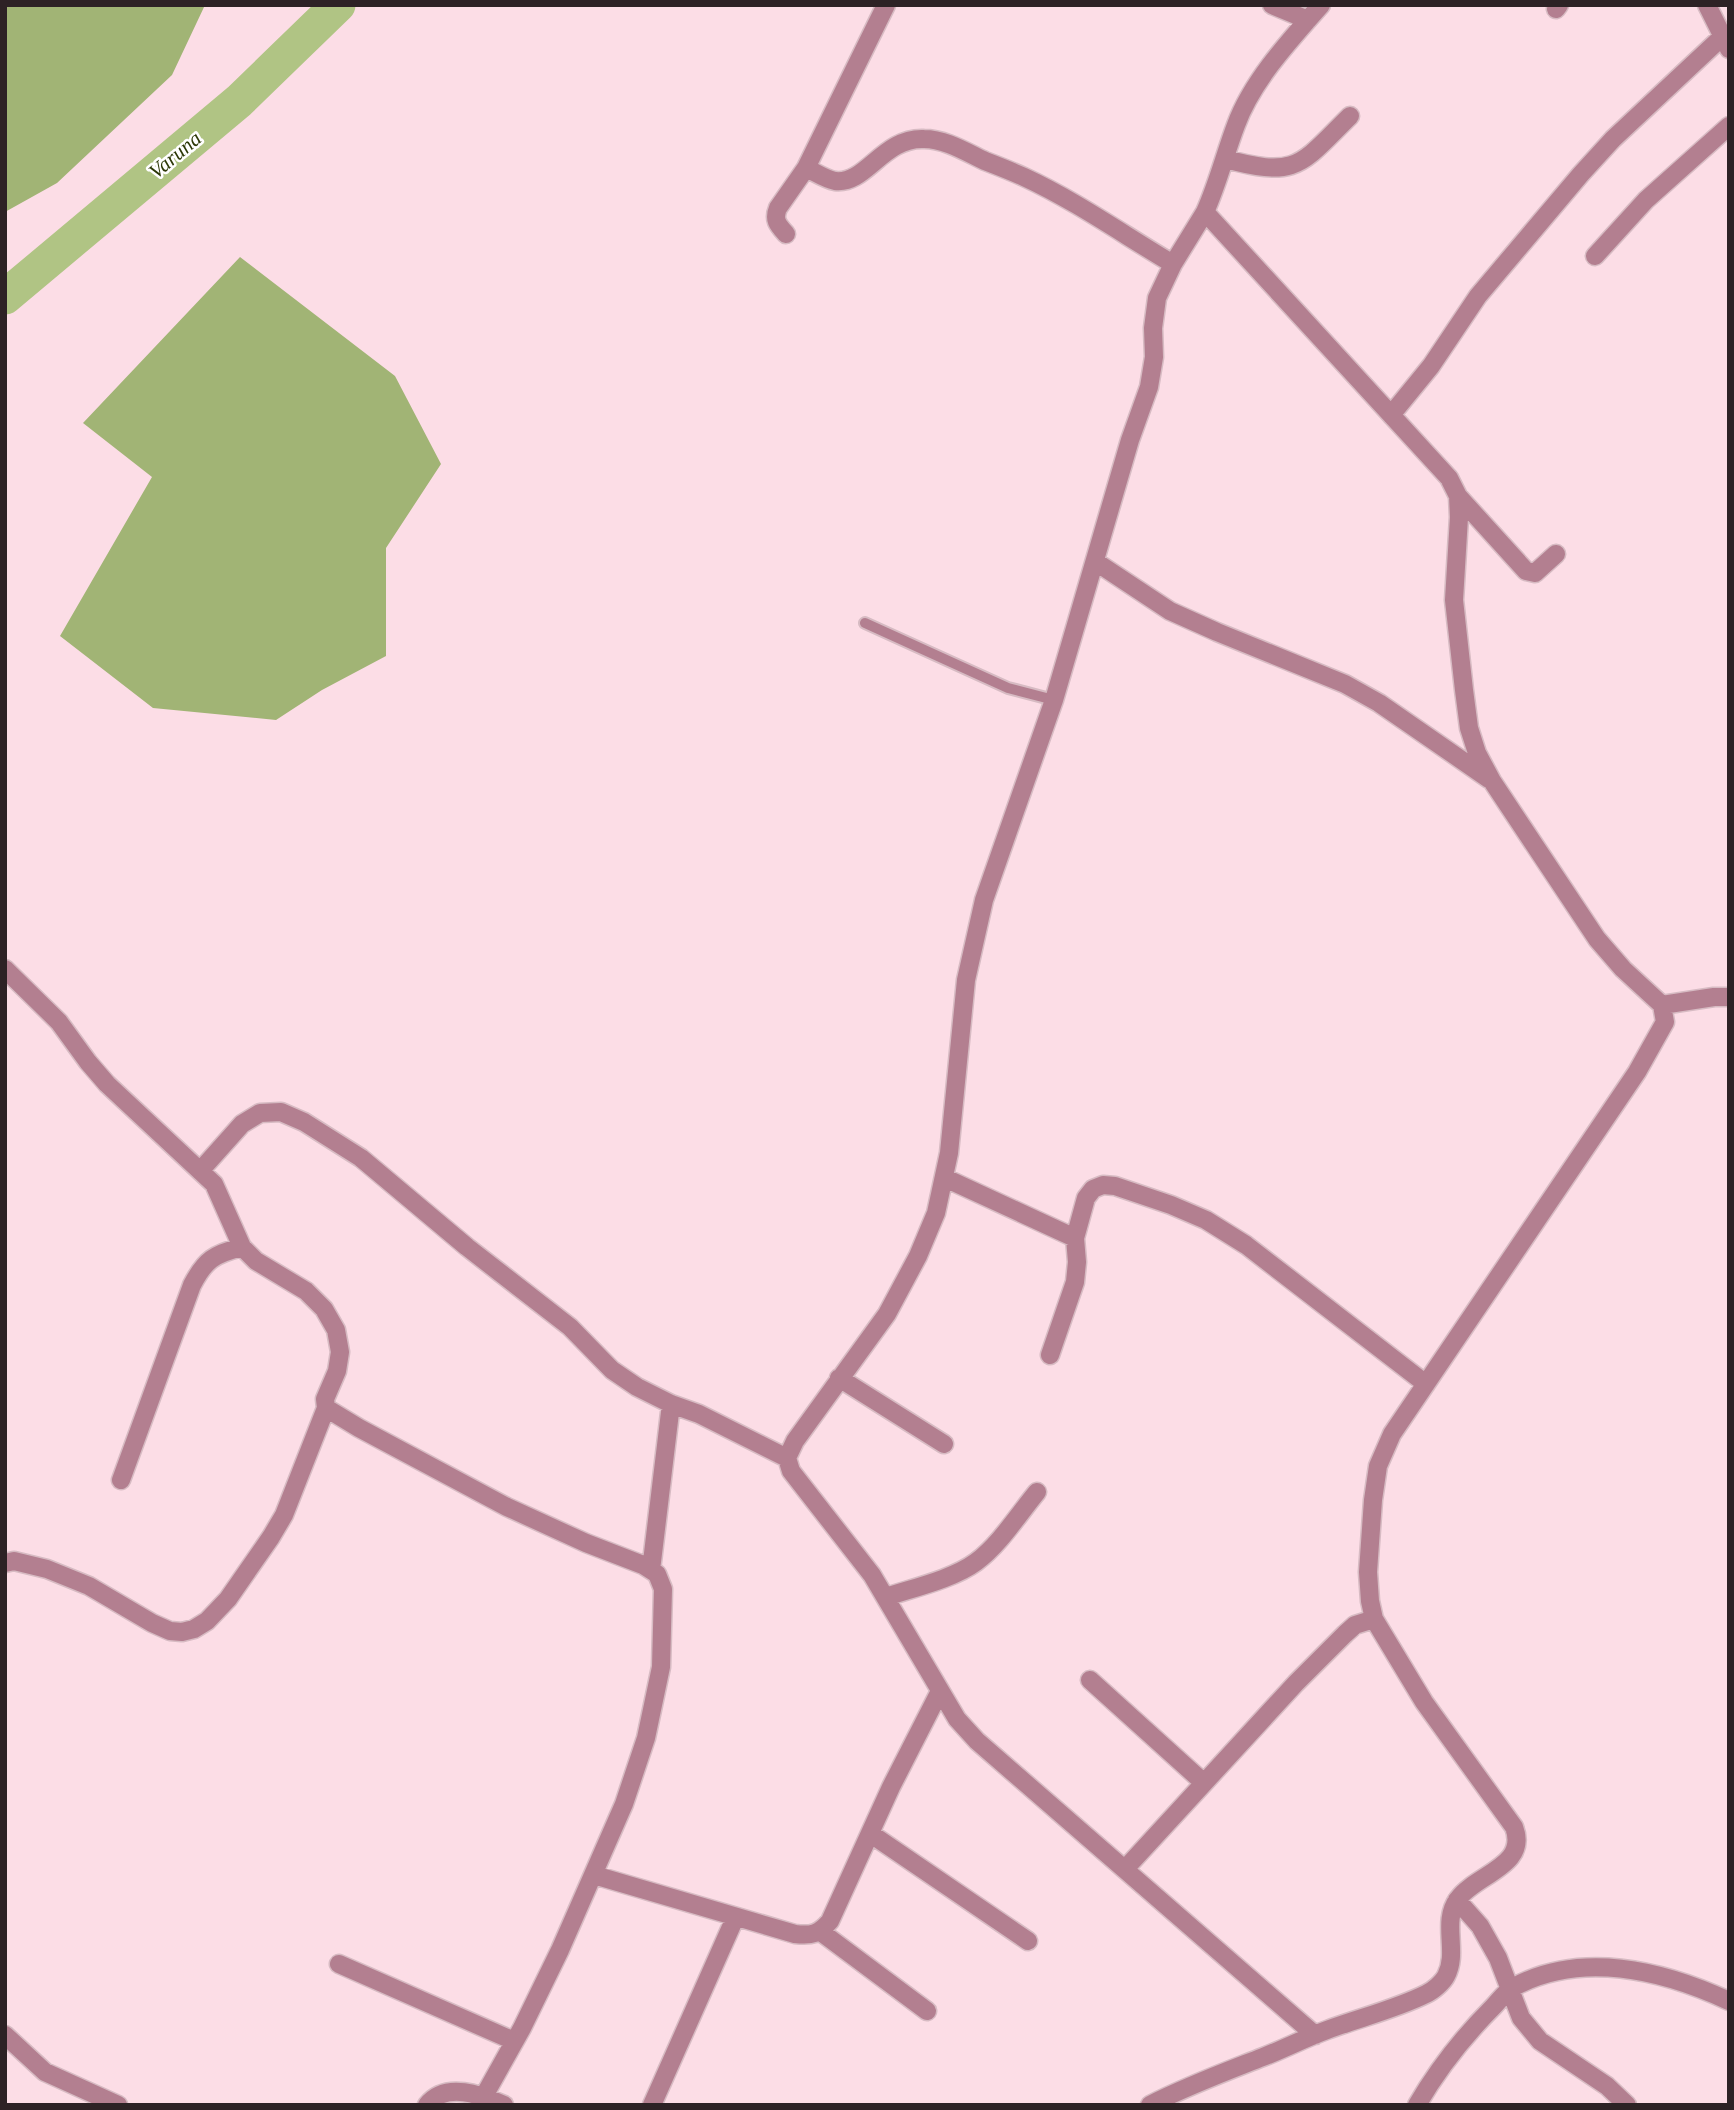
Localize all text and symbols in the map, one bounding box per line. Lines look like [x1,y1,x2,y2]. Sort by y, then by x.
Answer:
water label: Varuna [144,126,206,184]

